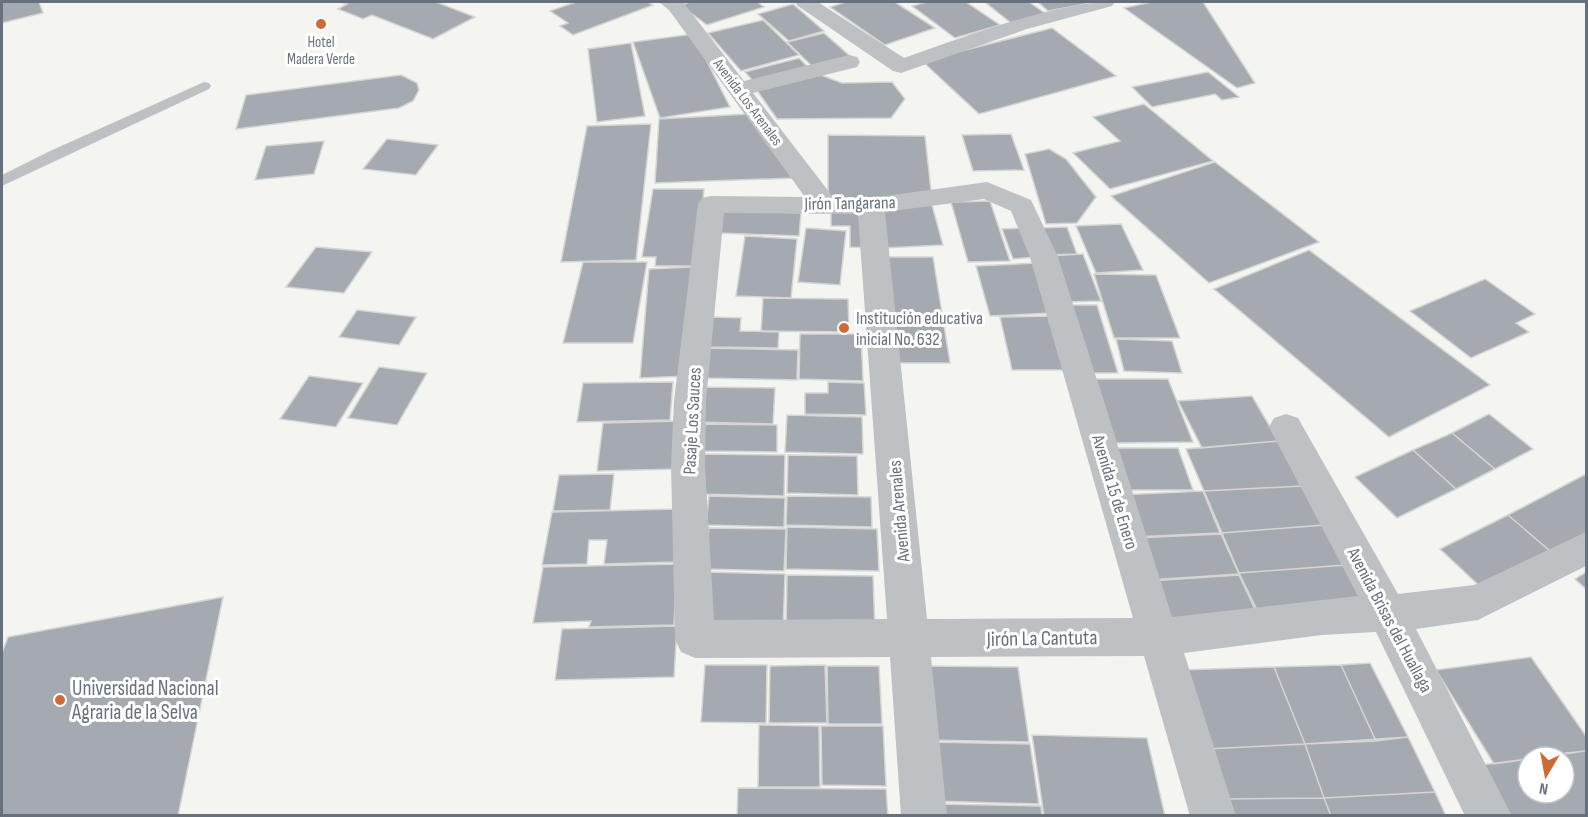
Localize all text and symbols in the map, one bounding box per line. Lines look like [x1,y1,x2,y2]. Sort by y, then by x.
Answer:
marker: Hotel Madera Verde [314,17,328,31]
place label: Hotel Madera Verde [287,33,355,69]
street label: Avenida Los Arenales [708,54,787,150]
street label: Jirón Tangarana [803,192,896,215]
place label: Institución educativa inicial No. 632 [856,308,983,350]
marker: Institución educativa inicial No. 632 [837,321,851,335]
street label: Pasaje Los Sauces [679,367,706,475]
street label: Avenida 15 de Enero [1087,431,1142,552]
street label: Avenida Arenales [885,459,914,564]
street label: Avenida Brisas del Huallaga [1342,543,1437,696]
street label: Jirón La Cantuta [985,625,1098,652]
place label: Universidad Nacional Agraria de la Selva [71,676,219,725]
marker: Universidad Nacional Agraria de la Selva [53,693,67,707]
north arrow [1516,745,1576,805]
text: N [1538,778,1550,798]

